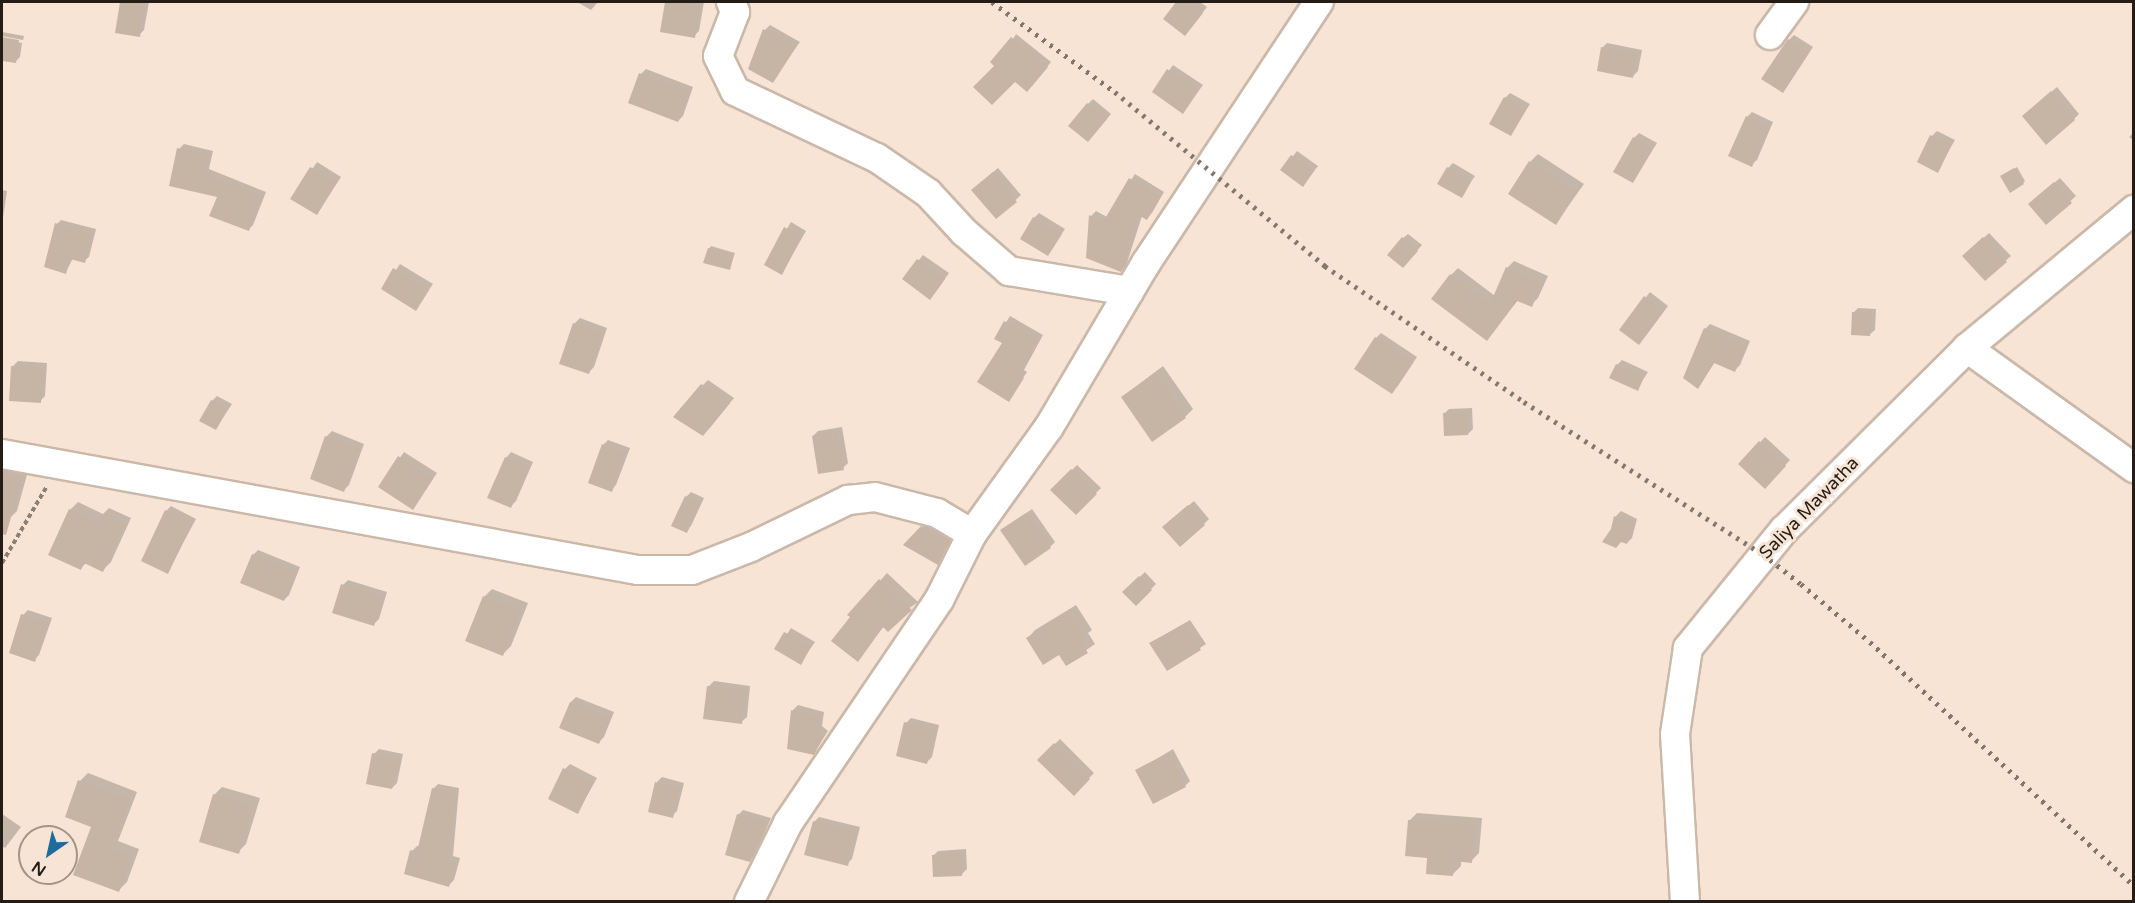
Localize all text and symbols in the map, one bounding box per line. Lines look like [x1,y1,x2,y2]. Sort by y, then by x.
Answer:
street label: Saliya Mawatha [1755,452,1863,564]
north arrow [18,825,78,885]
text: N [28,856,50,880]

